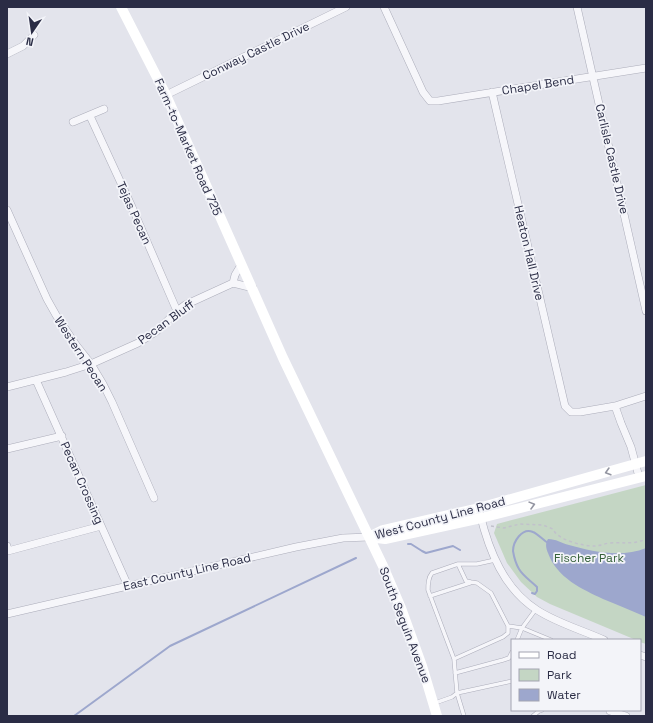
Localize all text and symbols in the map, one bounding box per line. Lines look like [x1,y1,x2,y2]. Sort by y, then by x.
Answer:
north arrow [12,12,52,52]
street label: Conway Castle Drive [200,18,312,84]
text: N [25,34,35,49]
street label: Chapel Bend [501,71,575,99]
street label: Farm-to-Market Road 725 [150,76,226,218]
street label: Carlisle Castle Drive [592,102,632,216]
street label: Tejas Pecan [113,179,155,247]
street label: Heaton Hall Drive [510,204,548,302]
street label: Pecan Bluff [135,296,197,348]
street label: Western Pecan [51,313,111,395]
street label: Pecan Crossing [57,439,107,527]
one-way arrow [605,467,612,476]
street label: West County Line Road [373,493,507,543]
one-way arrow [529,501,536,510]
street label: East County Line Road [122,550,252,594]
park label: Fischer Park [554,550,625,566]
street label: South Seguin Avenue [375,565,435,685]
legend [511,639,641,711]
text: Road [547,647,576,663]
text: Park [547,667,572,683]
text: Water [547,687,581,703]

